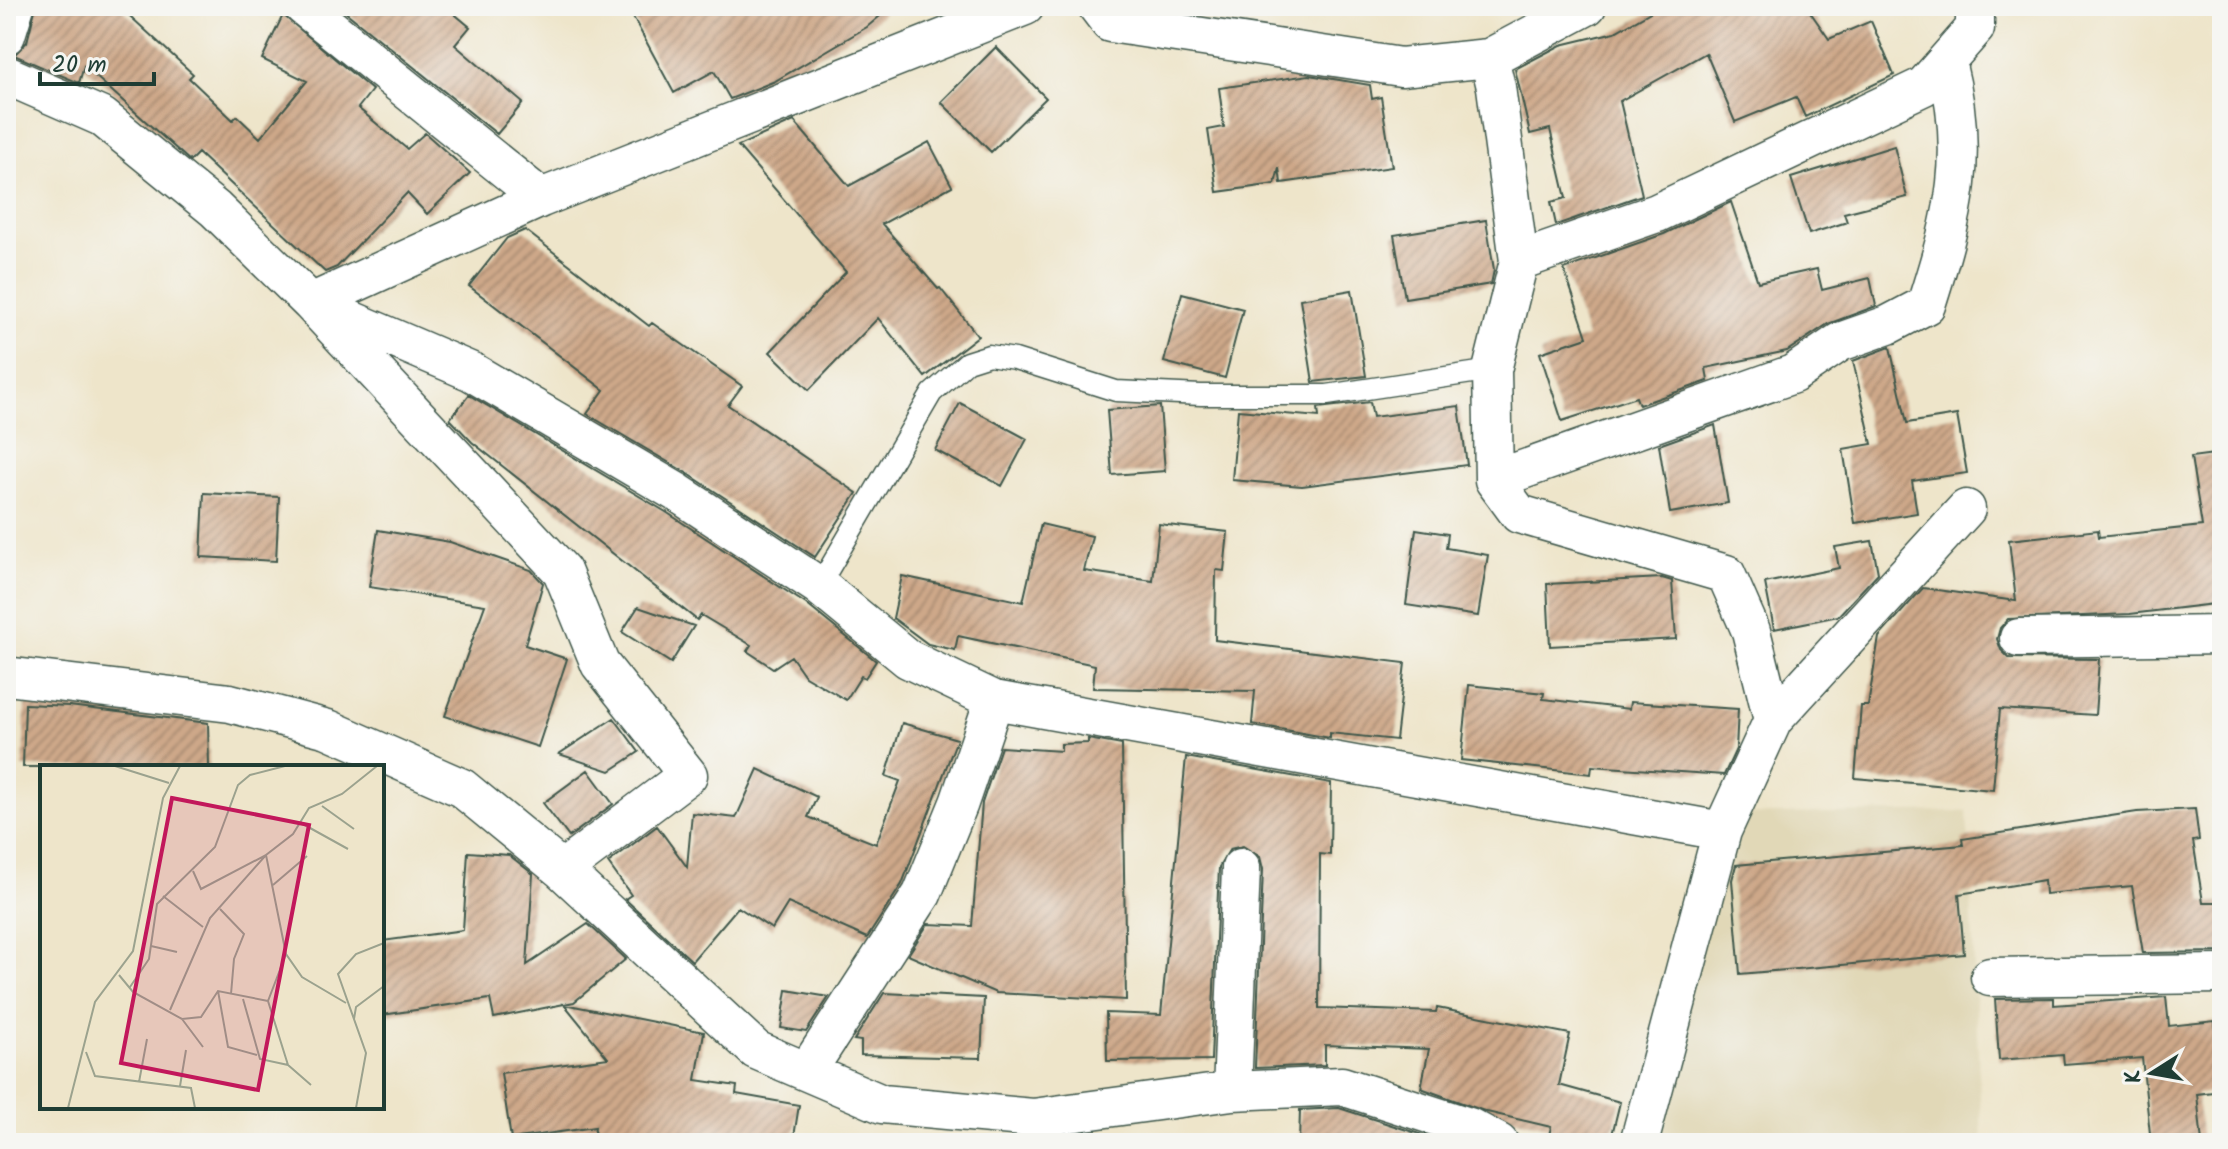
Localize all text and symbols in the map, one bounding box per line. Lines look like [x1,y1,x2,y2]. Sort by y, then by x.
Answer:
scale bar [40,36,154,86]
text: 20 m [52,46,107,85]
inset map [40,765,384,1109]
north arrow [2112,1033,2192,1113]
text: K [2116,1066,2153,1086]

